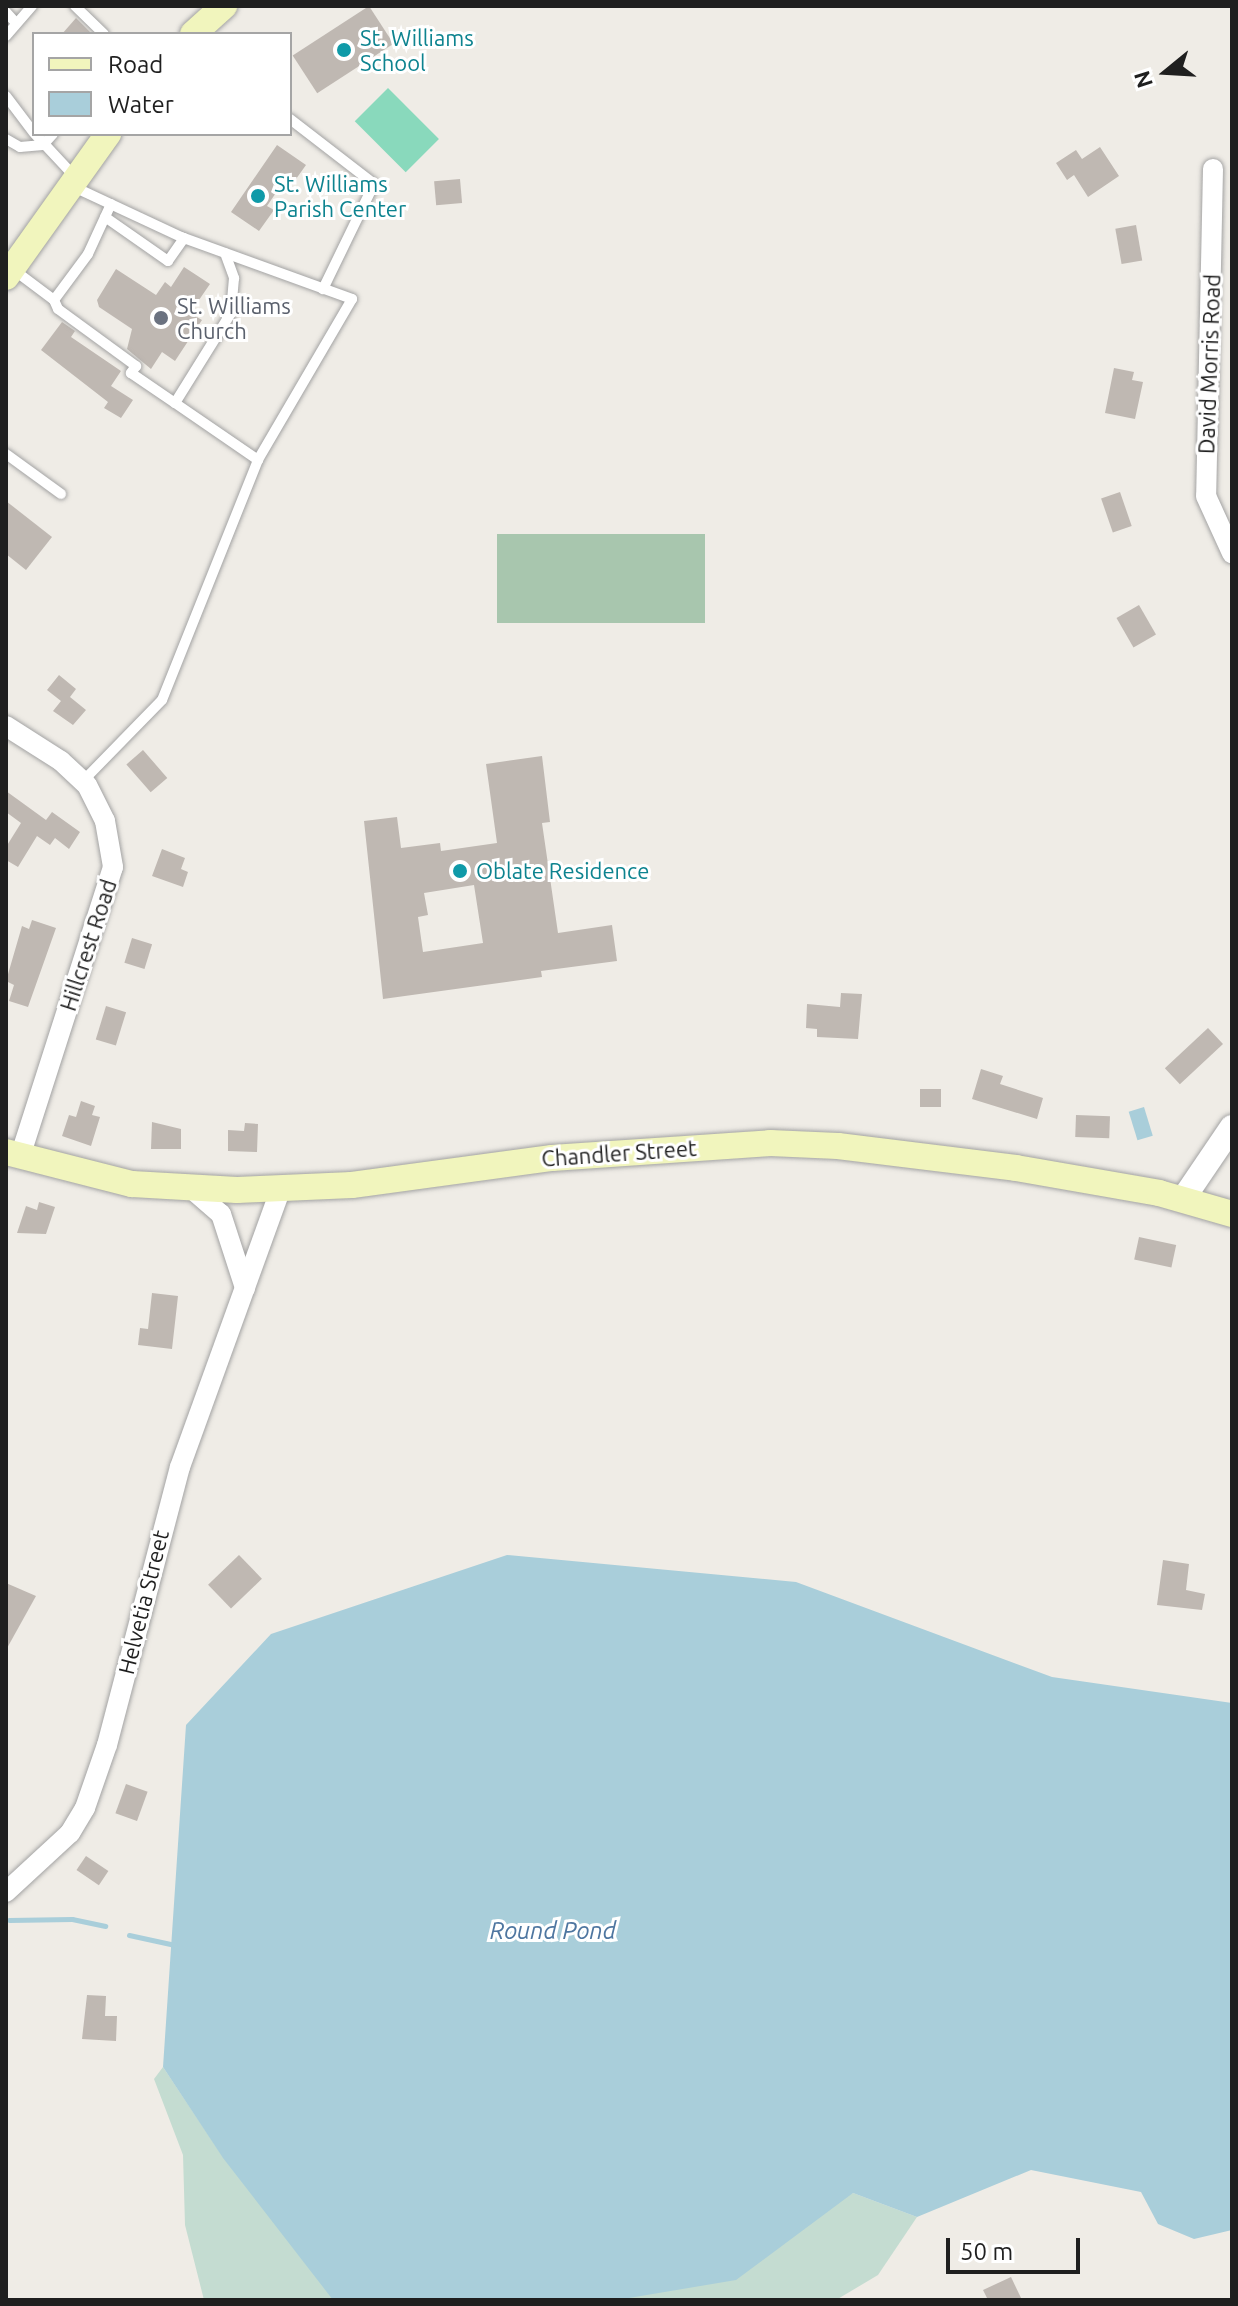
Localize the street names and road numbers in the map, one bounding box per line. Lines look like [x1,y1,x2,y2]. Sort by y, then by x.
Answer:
street label: David Morris Road [1193,274,1225,454]
street label: Hillcrest Road [54,876,122,1014]
street label: Chandler Street [541,1134,697,1172]
street label: Helvetia Street [112,1527,174,1677]

